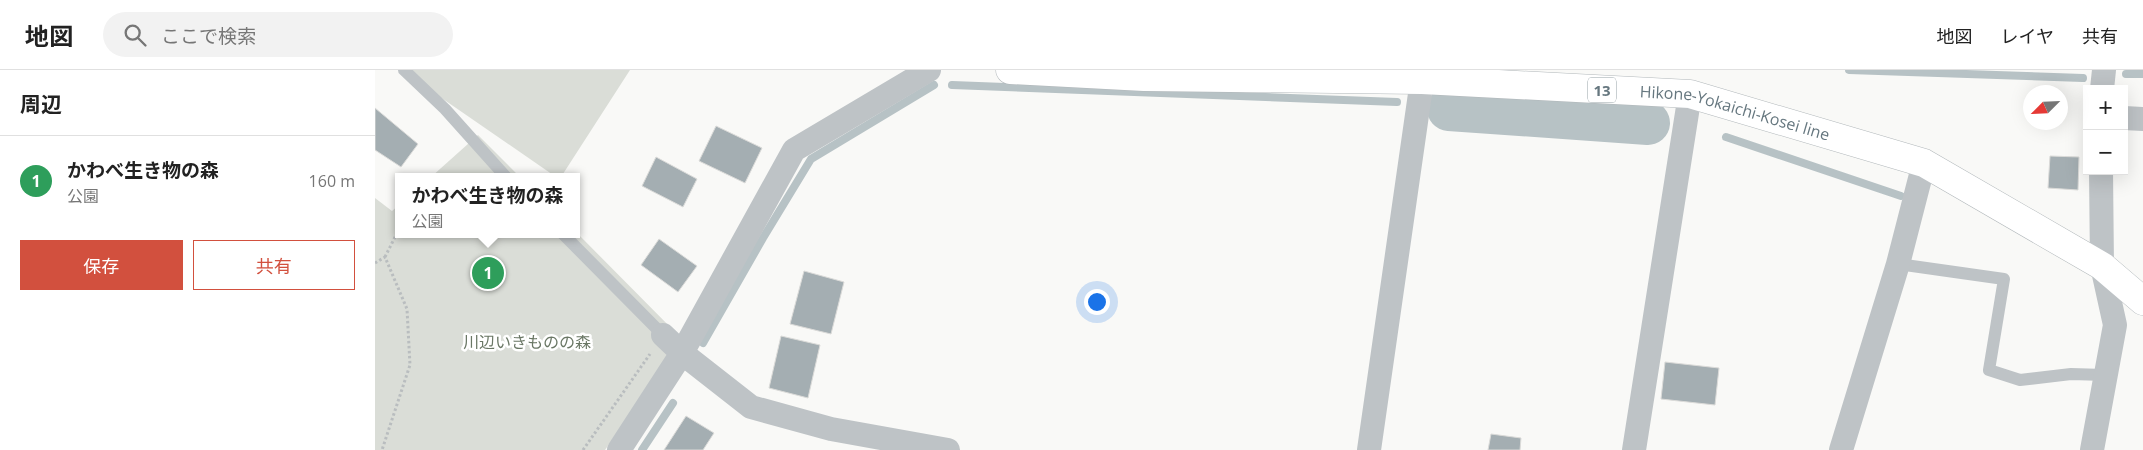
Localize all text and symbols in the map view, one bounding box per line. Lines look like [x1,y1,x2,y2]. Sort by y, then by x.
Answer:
search box [103,12,453,57]
text: 地図 [25,19,73,52]
icon: search [121,21,149,49]
text: ここで検索 [161,23,256,49]
text: 地図 [1937,24,1973,48]
text: レイヤ [2001,24,2054,48]
text: 共有 [2082,24,2118,48]
road number: 13 [1588,78,1616,102]
street label: Hikone-Yokaichi-Kosei line [1639,80,1832,146]
north arrow [2023,85,2068,130]
map controls [2083,85,2128,175]
button: + [2083,85,2128,130]
text: 周辺 [20,90,62,118]
button: − [2083,130,2128,175]
text: かわべ生き物の森 [67,157,219,183]
text: 1 [31,170,41,192]
text: 160 m [309,170,355,192]
popup [395,173,580,238]
text: かわべ生き物の森 [411,182,564,208]
text: 公園 [67,185,99,207]
text: 公園 [411,210,444,232]
button: 保存 [20,240,183,290]
button: 共有 [193,240,355,290]
pin: 1 [472,254,504,292]
your location [1084,289,1110,315]
park label: 川辺いきものの森 [463,331,591,353]

